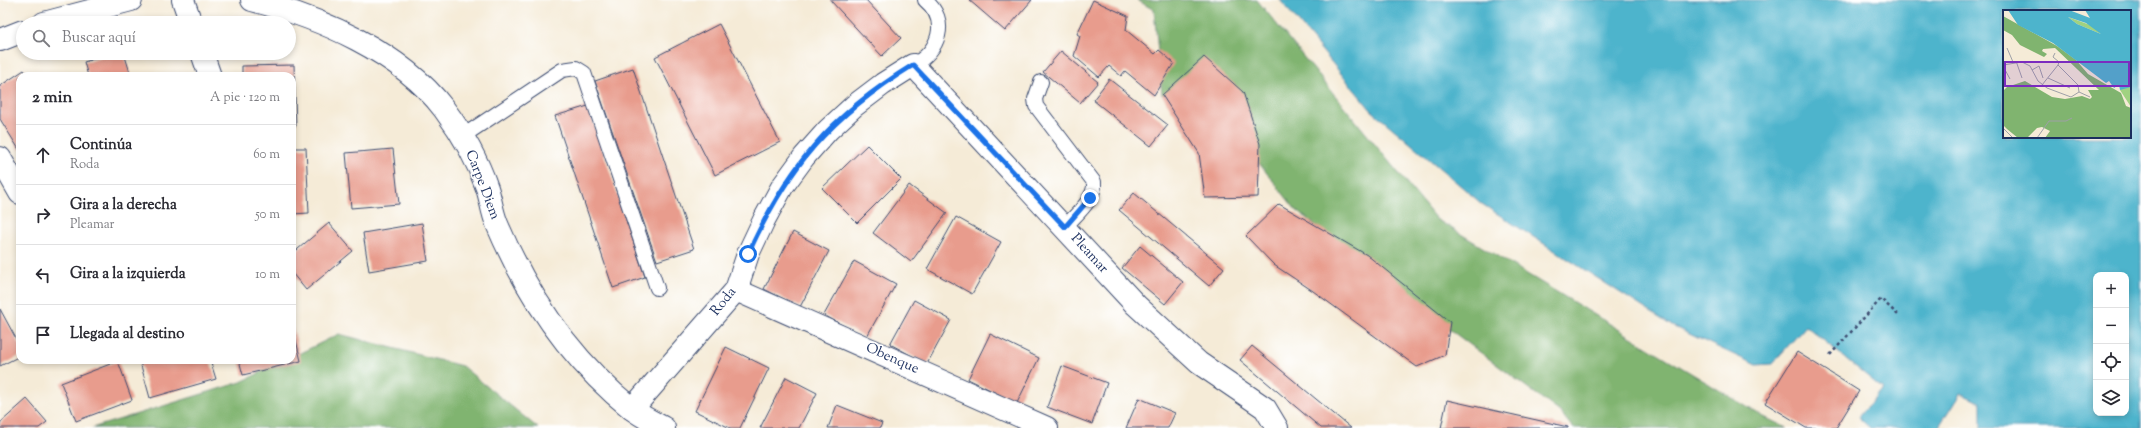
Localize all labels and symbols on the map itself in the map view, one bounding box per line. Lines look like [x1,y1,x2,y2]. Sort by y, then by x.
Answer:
inset map [2003,10,2131,138]
street label: Carpe Diem [460,147,505,223]
route end [1081,189,1099,207]
street label: Pleamar [1066,230,1113,279]
route start [739,245,757,263]
street label: Roda [706,283,742,321]
street label: Obenque [862,338,922,380]

